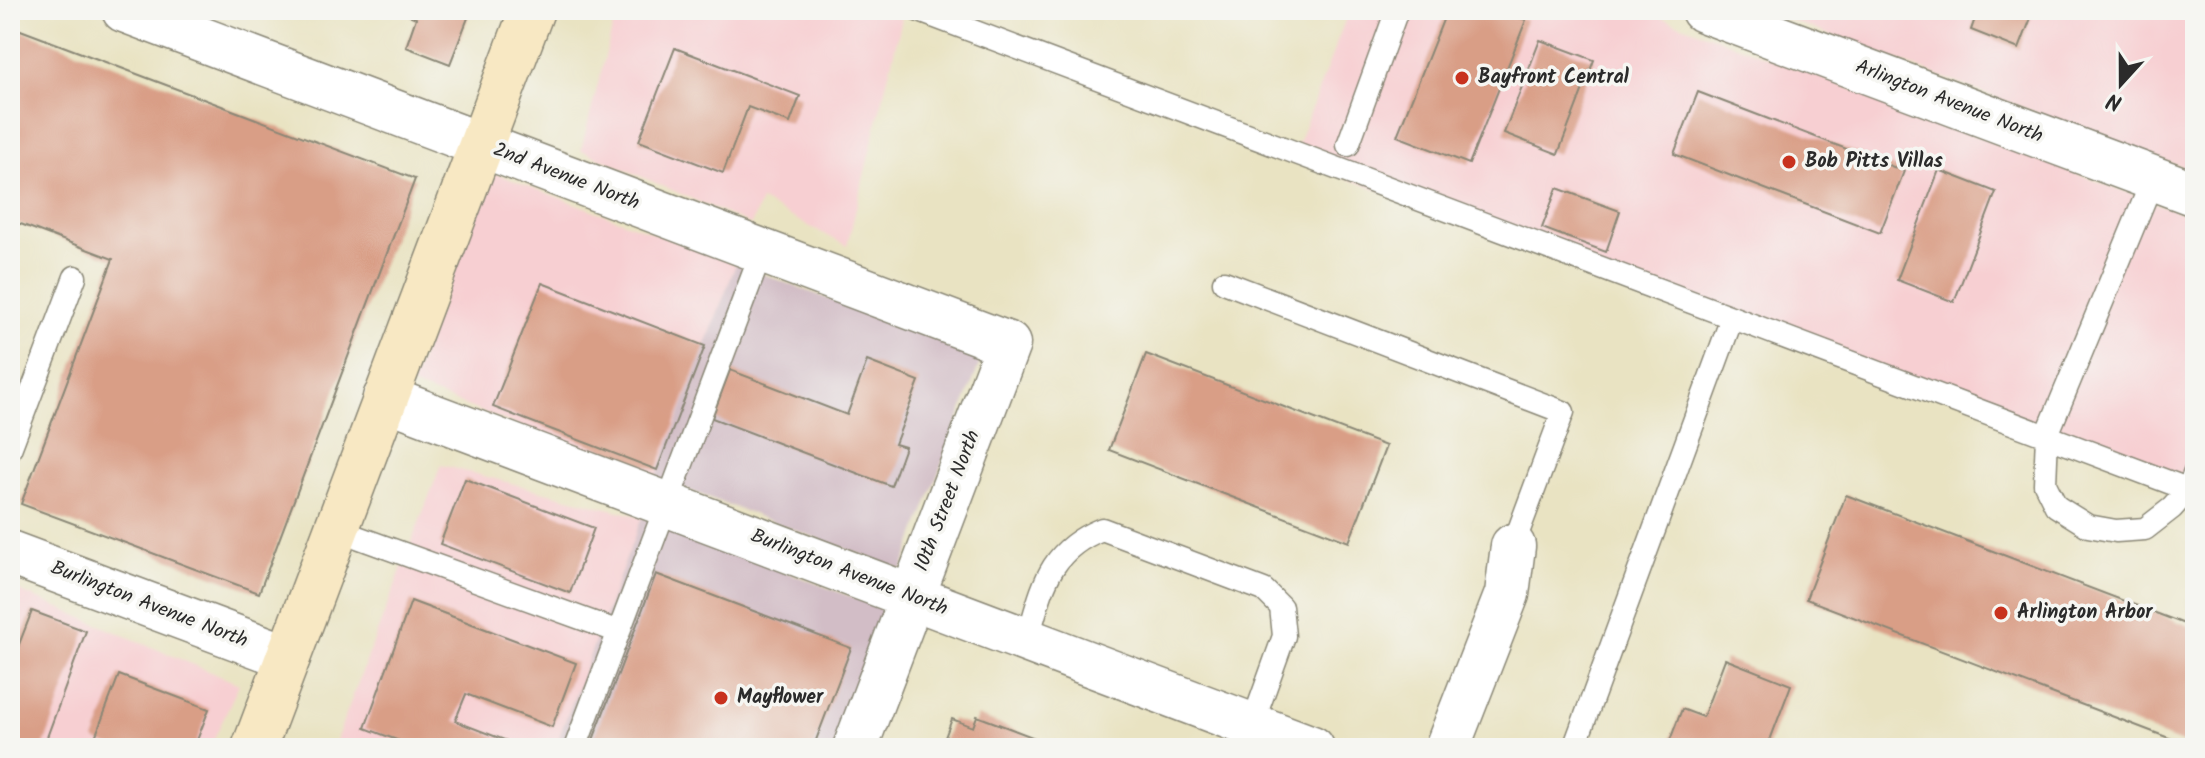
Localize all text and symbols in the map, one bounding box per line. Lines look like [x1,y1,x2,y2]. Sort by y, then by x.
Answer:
north arrow [2081,44,2161,124]
street label: Arlington Avenue North [1851,51,2047,153]
place label: Bayfront Central [1478,62,1630,94]
marker: Bayfront Central [1453,69,1471,87]
text: N [2102,81,2127,119]
street label: 2nd Avenue North [488,134,644,220]
place label: Bob Pitts Villas [1805,146,1944,178]
marker: Bob Pitts Villas [1780,153,1798,171]
street label: 10th Street North [906,426,990,576]
street label: Burlington Avenue North [746,521,952,625]
street label: Burlington Avenue North [46,553,252,657]
place label: Arlington Arbor [2017,597,2153,629]
marker: Arlington Arbor [1992,604,2010,622]
place label: Mayflower [737,682,824,714]
marker: Mayflower [712,689,730,707]

